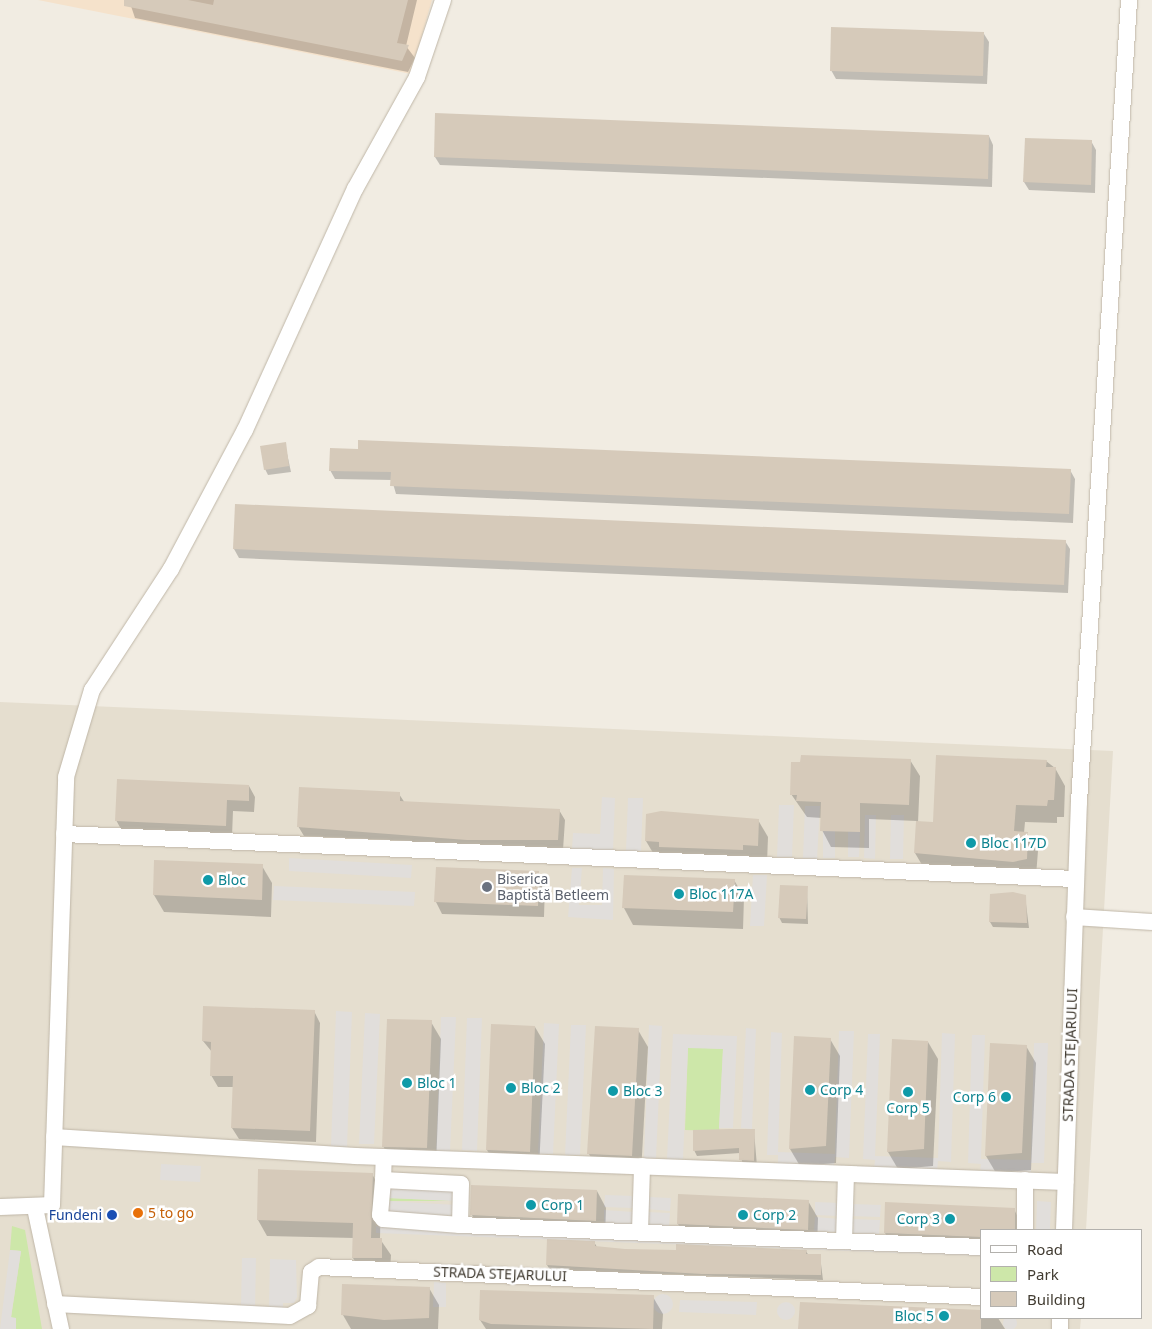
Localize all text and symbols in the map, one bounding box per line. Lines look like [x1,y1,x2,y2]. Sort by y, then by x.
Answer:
place label: Bloc 117D [981,835,1047,851]
marker: Bloc 117D [965,837,977,849]
place label: Biserica Baptistă Betleem [497,871,609,904]
place label: Bloc [218,872,246,888]
marker: Bloc [202,874,214,886]
marker: Biserica Baptistă Betleem [481,881,493,893]
place label: Bloc 117A [689,886,754,902]
marker: Bloc 117A [673,888,685,900]
street label: STRADA STEJARULUI [1059,988,1081,1122]
place label: Bloc 1 [417,1075,457,1091]
marker: Bloc 1 [401,1077,413,1089]
place label: Bloc 2 [521,1080,561,1096]
marker: Bloc 2 [505,1082,517,1094]
place label: Corp 4 [820,1082,863,1098]
place label: Bloc 3 [623,1083,663,1099]
marker: Corp 4 [804,1084,816,1096]
marker: Bloc 3 [607,1085,619,1097]
marker: Corp 5 [902,1086,914,1098]
place label: Corp 6 [953,1089,996,1105]
marker: Corp 6 [1000,1091,1012,1103]
place label: Corp 5 [886,1100,930,1116]
place label: Corp 1 [541,1197,584,1213]
marker: Corp 1 [525,1199,537,1211]
place label: 5 to go [148,1205,194,1221]
place label: Fundeni [49,1207,102,1223]
marker: 5 to go [132,1207,144,1219]
place label: Corp 2 [753,1207,796,1223]
marker: Fundeni [106,1209,118,1221]
marker: Corp 2 [737,1209,749,1221]
place label: Corp 3 [897,1211,940,1227]
marker: Corp 3 [944,1213,956,1225]
legend [980,1229,1142,1319]
text: Road [1027,1239,1063,1259]
street label: STRADA STEJARULUI [433,1263,567,1285]
text: Park [1027,1264,1059,1284]
text: Building [1027,1289,1085,1309]
place label: Bloc 5 [894,1308,934,1324]
marker: Bloc 5 [938,1310,950,1322]

